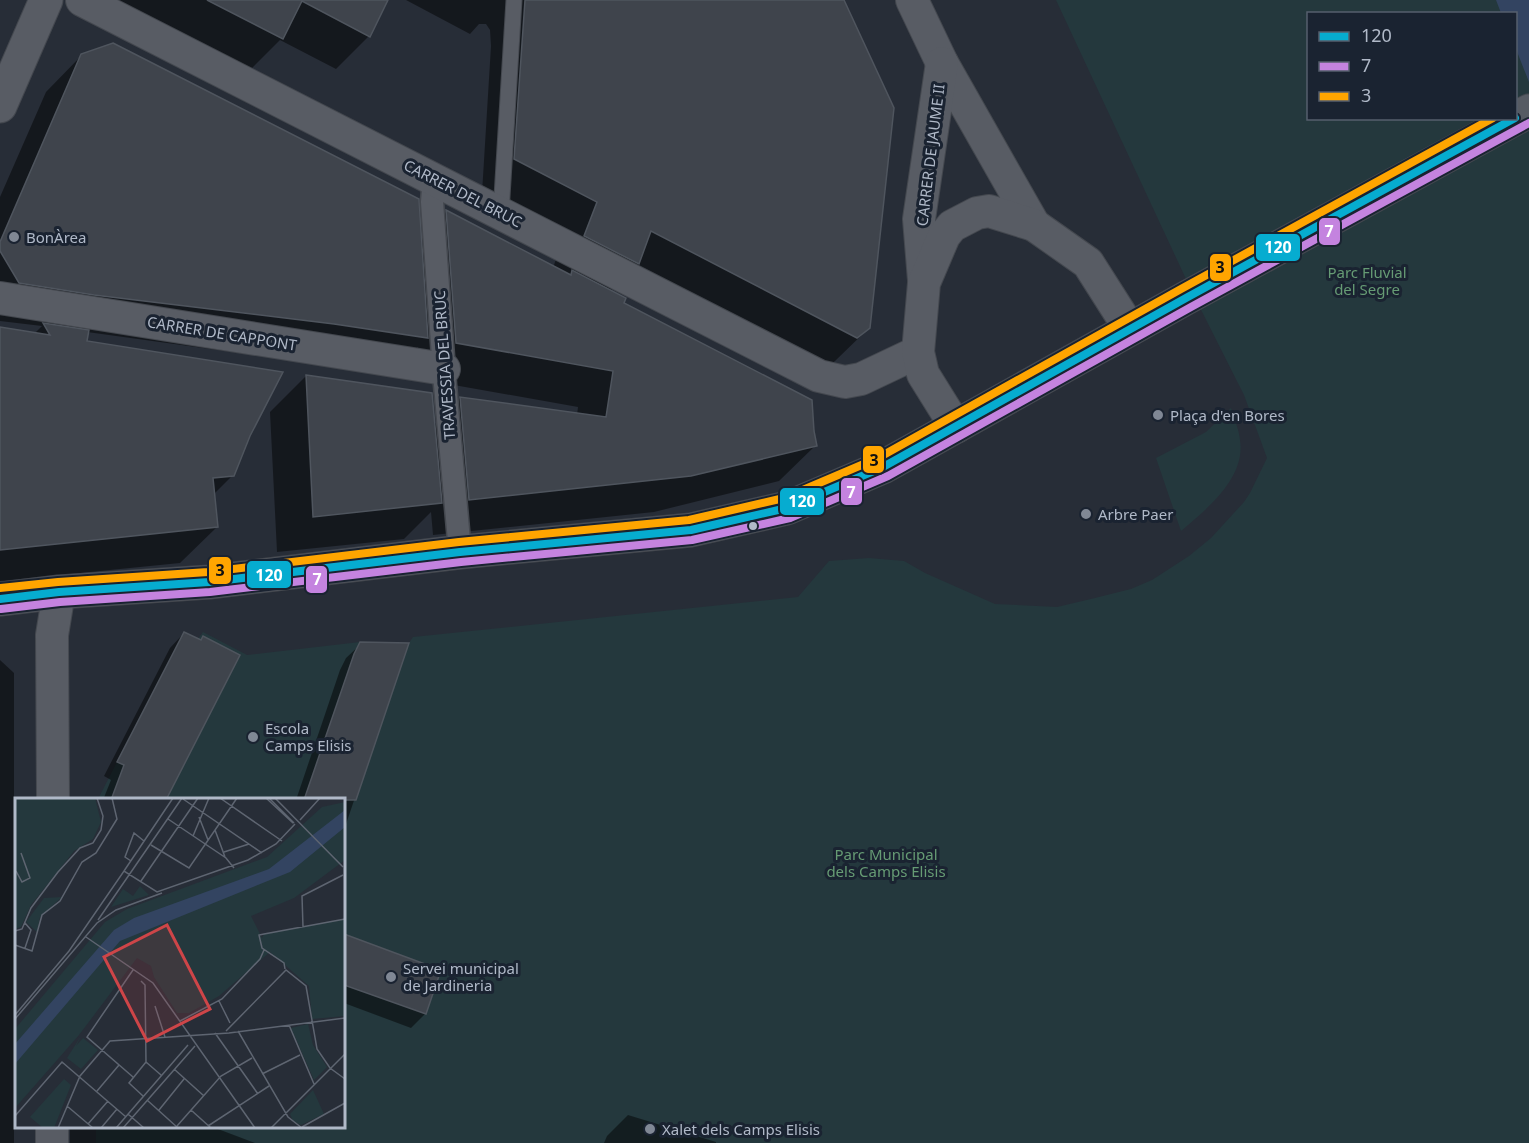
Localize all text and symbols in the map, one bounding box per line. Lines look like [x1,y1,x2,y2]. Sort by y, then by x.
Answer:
legend [1307,12,1517,120]
text: 120 [1361,23,1392,47]
text: 7 [1361,53,1371,77]
street label: CARRER DE JAUME II [911,83,949,227]
text: 3 [1361,83,1371,107]
street label: CARRER DEL BRUC [401,155,526,232]
line badge: 7 [1318,217,1341,246]
text: 7 [1324,220,1334,242]
place label: BonÀrea [26,227,86,247]
marker: BonÀrea [7,230,21,244]
line badge: 120 [1255,233,1301,262]
text: 120 [1264,236,1292,258]
line badge: 3 [1209,253,1232,282]
text: 3 [1215,256,1225,278]
park label: Parc Fluvial del Segre [1327,262,1407,299]
street label: TRAVESSIA DEL BRUC [429,289,459,440]
street label: CARRER DE CAPPONT [146,311,299,355]
place label: Plaça d'en Bores [1170,405,1285,425]
marker: Plaça d'en Bores [1151,408,1165,422]
line badge: 3 [862,445,885,474]
text: 3 [869,449,879,471]
line badge: 7 [840,477,863,506]
text: 7 [846,481,856,503]
line badge: 120 [779,487,825,516]
text: 120 [788,490,816,512]
place label: Arbre Paer [1098,504,1173,524]
marker: Arbre Paer [1079,507,1093,521]
unlabelled marker [747,520,759,532]
line badge: 3 [208,556,232,585]
text: 3 [215,559,225,581]
line badge: 120 [246,560,292,589]
text: 120 [255,564,283,586]
line badge: 7 [305,565,328,594]
text: 7 [312,568,322,590]
place label: Escola Camps Elisis [265,718,352,755]
marker: Escola Camps Elisis [246,730,260,744]
inset map [15,798,345,1128]
park label: Parc Municipal dels Camps Elisis [826,844,946,881]
place label: Servei municipal de Jardineria [403,958,519,995]
marker: Servei municipal de Jardineria [384,970,398,984]
place label: Xalet dels Camps Elisis [662,1119,820,1139]
marker: Xalet dels Camps Elisis [643,1122,657,1136]

